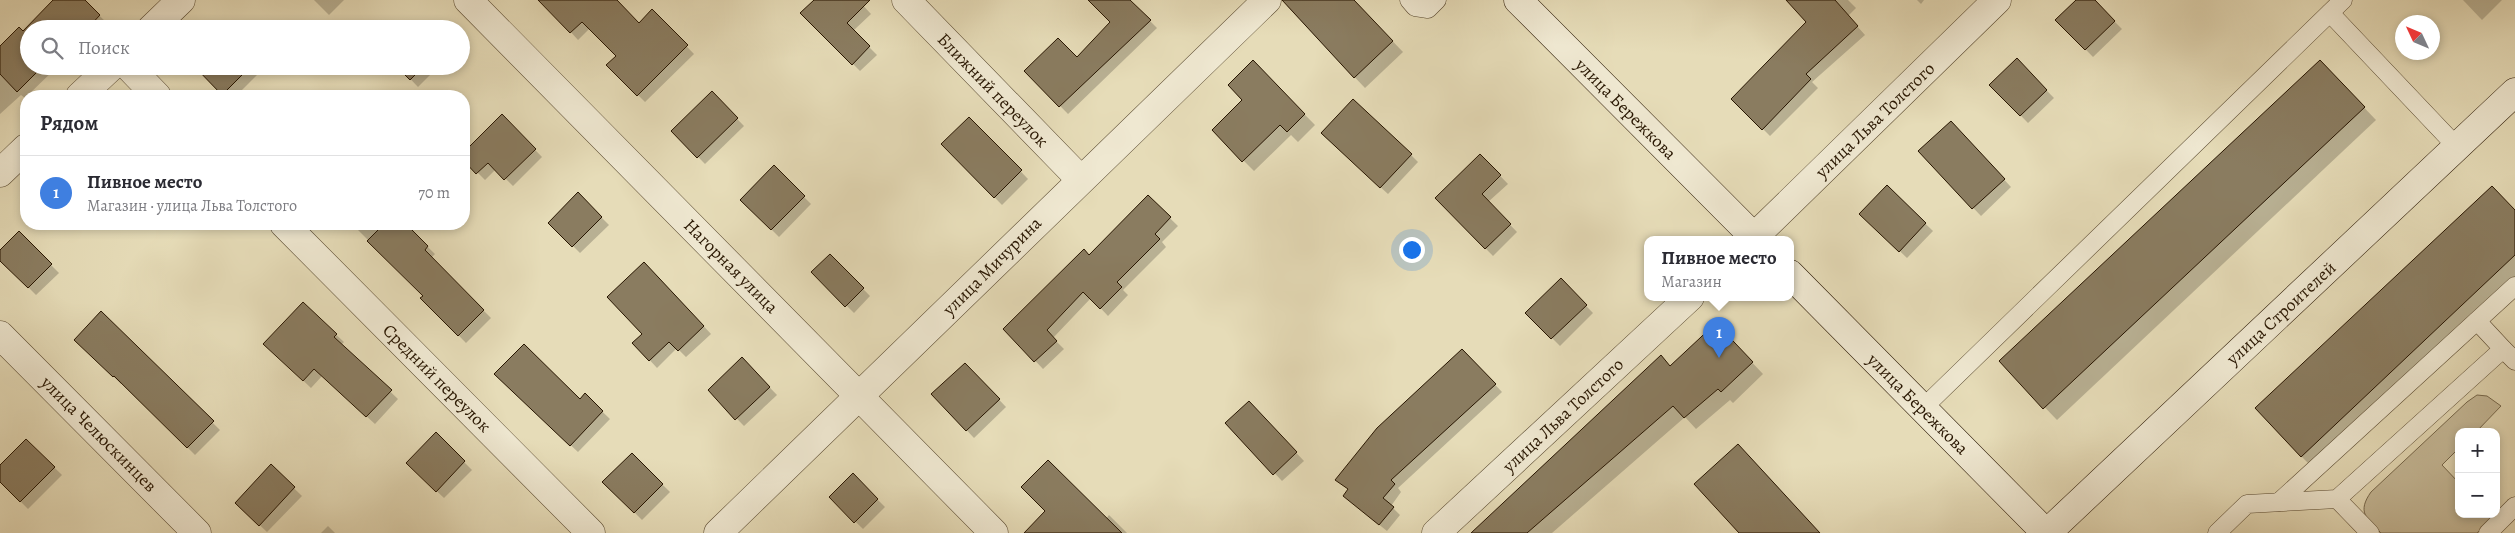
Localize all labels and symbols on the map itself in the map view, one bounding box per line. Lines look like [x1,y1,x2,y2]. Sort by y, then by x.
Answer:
north arrow [2395,15,2440,60]
street label: Ближний переулок [932,28,1054,152]
street label: улица Бережкова [1569,52,1682,165]
street label: улица Льва Толстого [1809,57,1940,184]
street label: улица Мичурина [937,211,1047,321]
street label: Нагорная улица [678,213,784,319]
your location [1399,237,1425,263]
street label: улица Строителей [2220,256,2341,371]
pin: 1 [1703,317,1735,358]
street label: Средний переулок [377,318,497,438]
street label: улица Бережкова [1861,347,1974,460]
street label: улица Льва Толстого [1496,352,1629,478]
street label: улица Челюскинцев [35,370,162,497]

